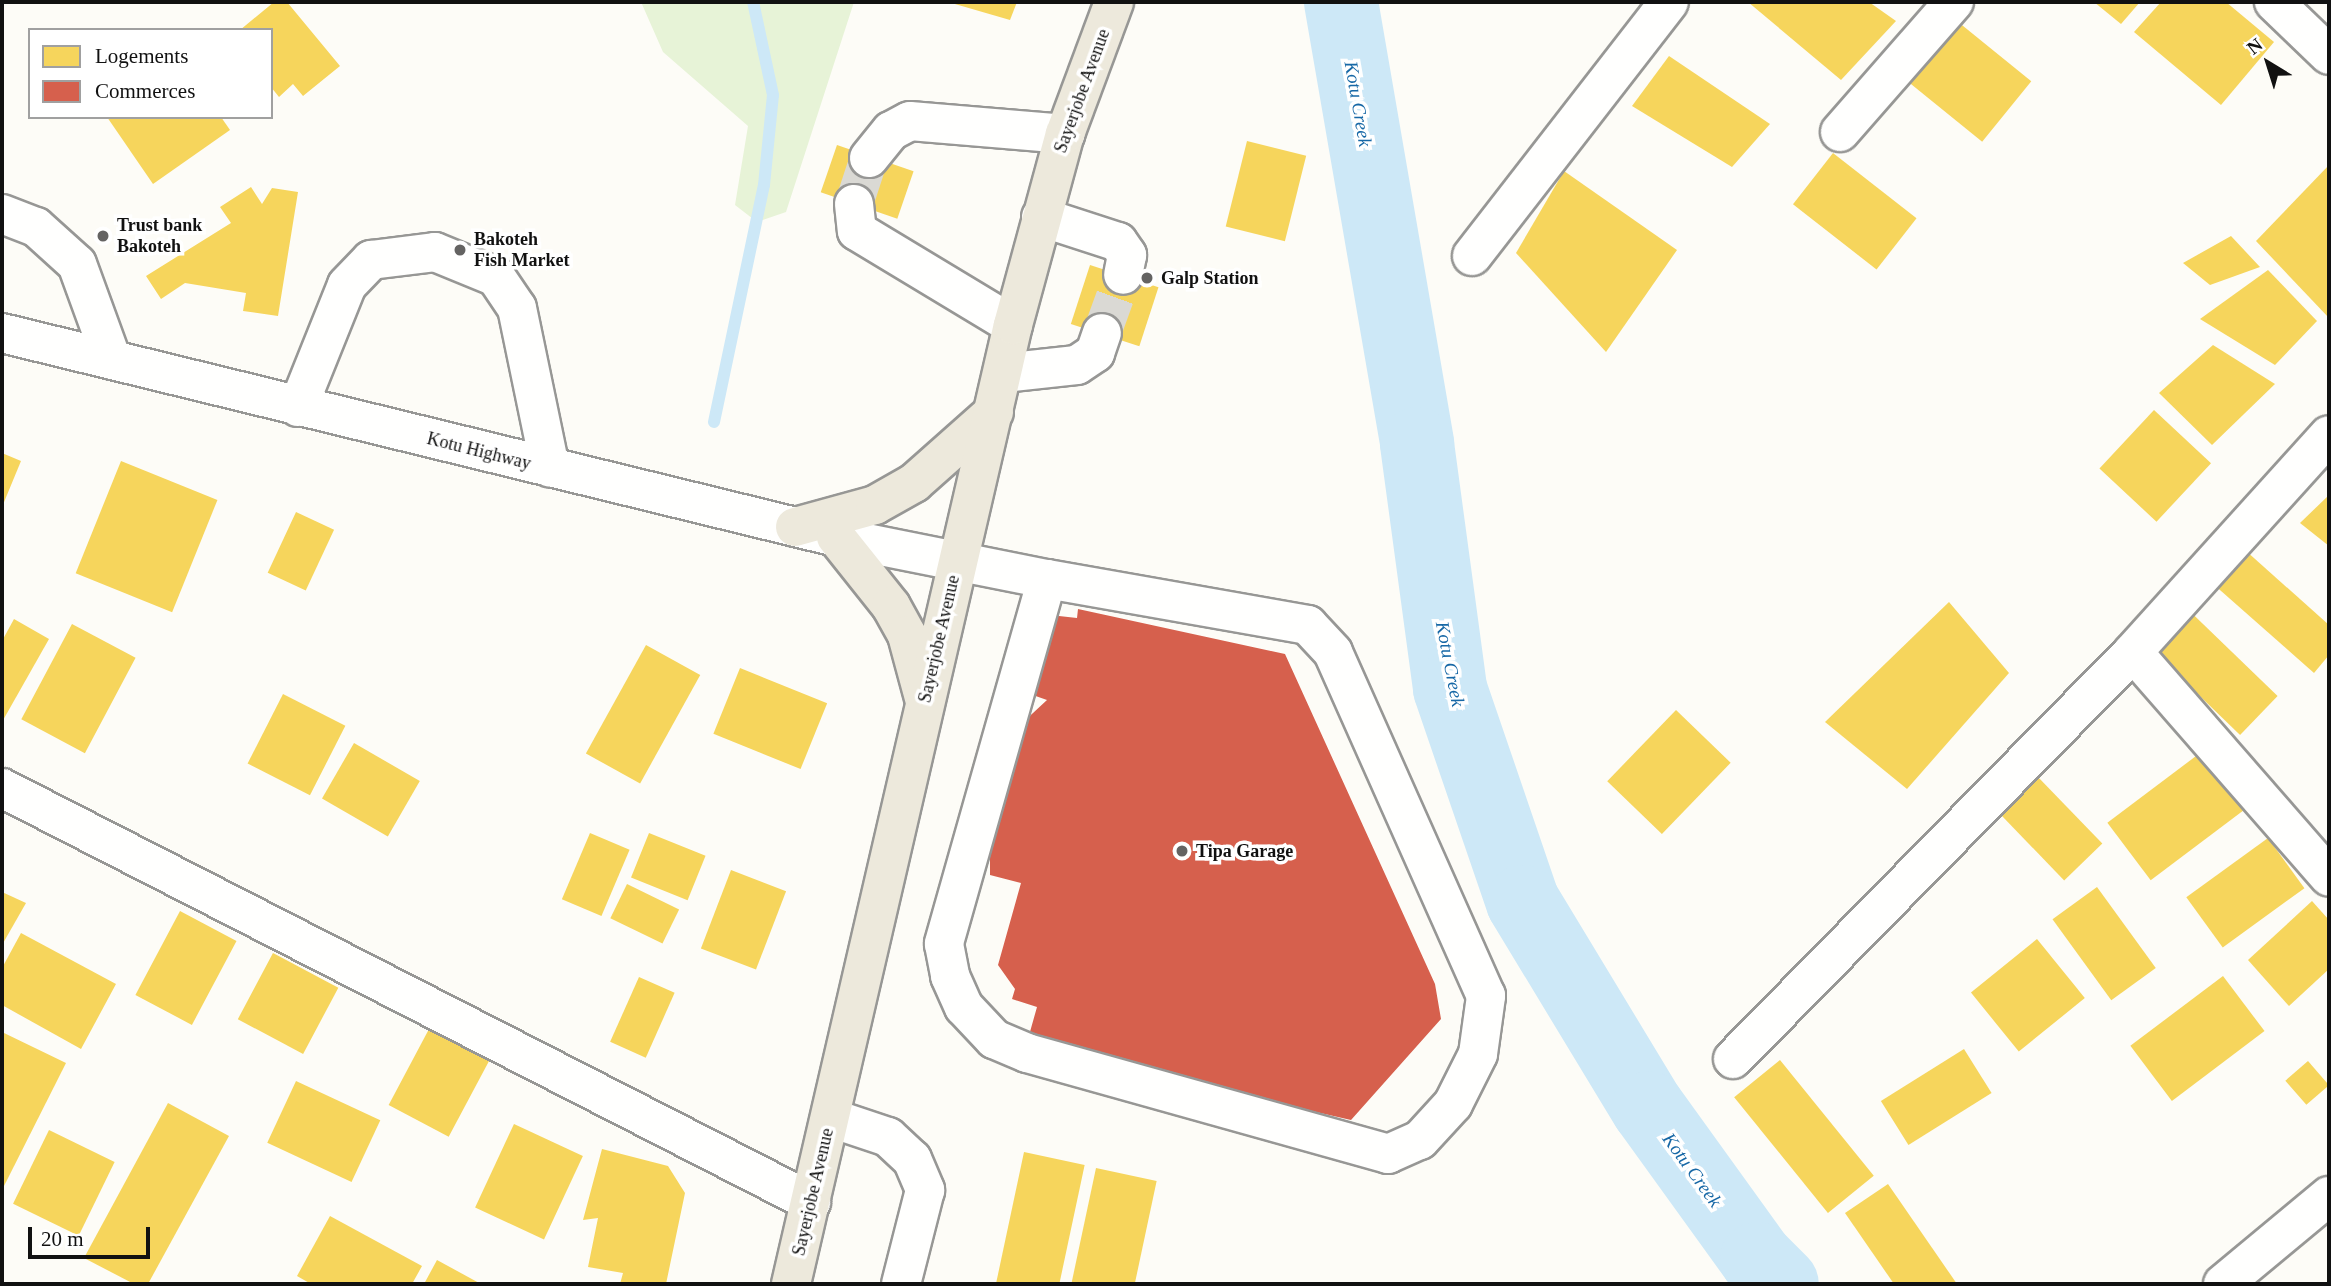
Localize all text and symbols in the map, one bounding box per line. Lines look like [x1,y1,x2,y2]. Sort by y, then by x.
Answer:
street label: Sayerjobe Avenue [1049,26,1115,156]
legend [28,28,273,119]
north arrow [2233,28,2303,98]
text: N [2243,34,2267,59]
text: Logements [95,44,188,68]
water label: Kotu Creek [1339,59,1377,149]
text: Commerces [95,79,195,103]
place label: Trust bank Bakoteh [117,215,202,258]
marker: Trust bank Bakoteh [95,228,111,244]
place label: Bakoteh Fish Market [474,229,569,272]
marker: Bakoteh Fish Market [452,242,468,258]
place label: Galp Station [1161,267,1259,289]
marker: Galp Station [1139,270,1155,286]
street label: Kotu Highway [425,428,533,474]
street label: Sayerjobe Avenue [914,573,964,705]
water label: Kotu Creek [1431,619,1469,709]
place label: Tipa Garage [1196,840,1293,862]
marker: Tipa Garage [1174,843,1190,859]
street label: Sayerjobe Avenue [788,1126,838,1258]
water label: Kotu Creek [1657,1128,1727,1212]
scale bar [32,1212,154,1256]
text: 20 m [41,1227,84,1251]

